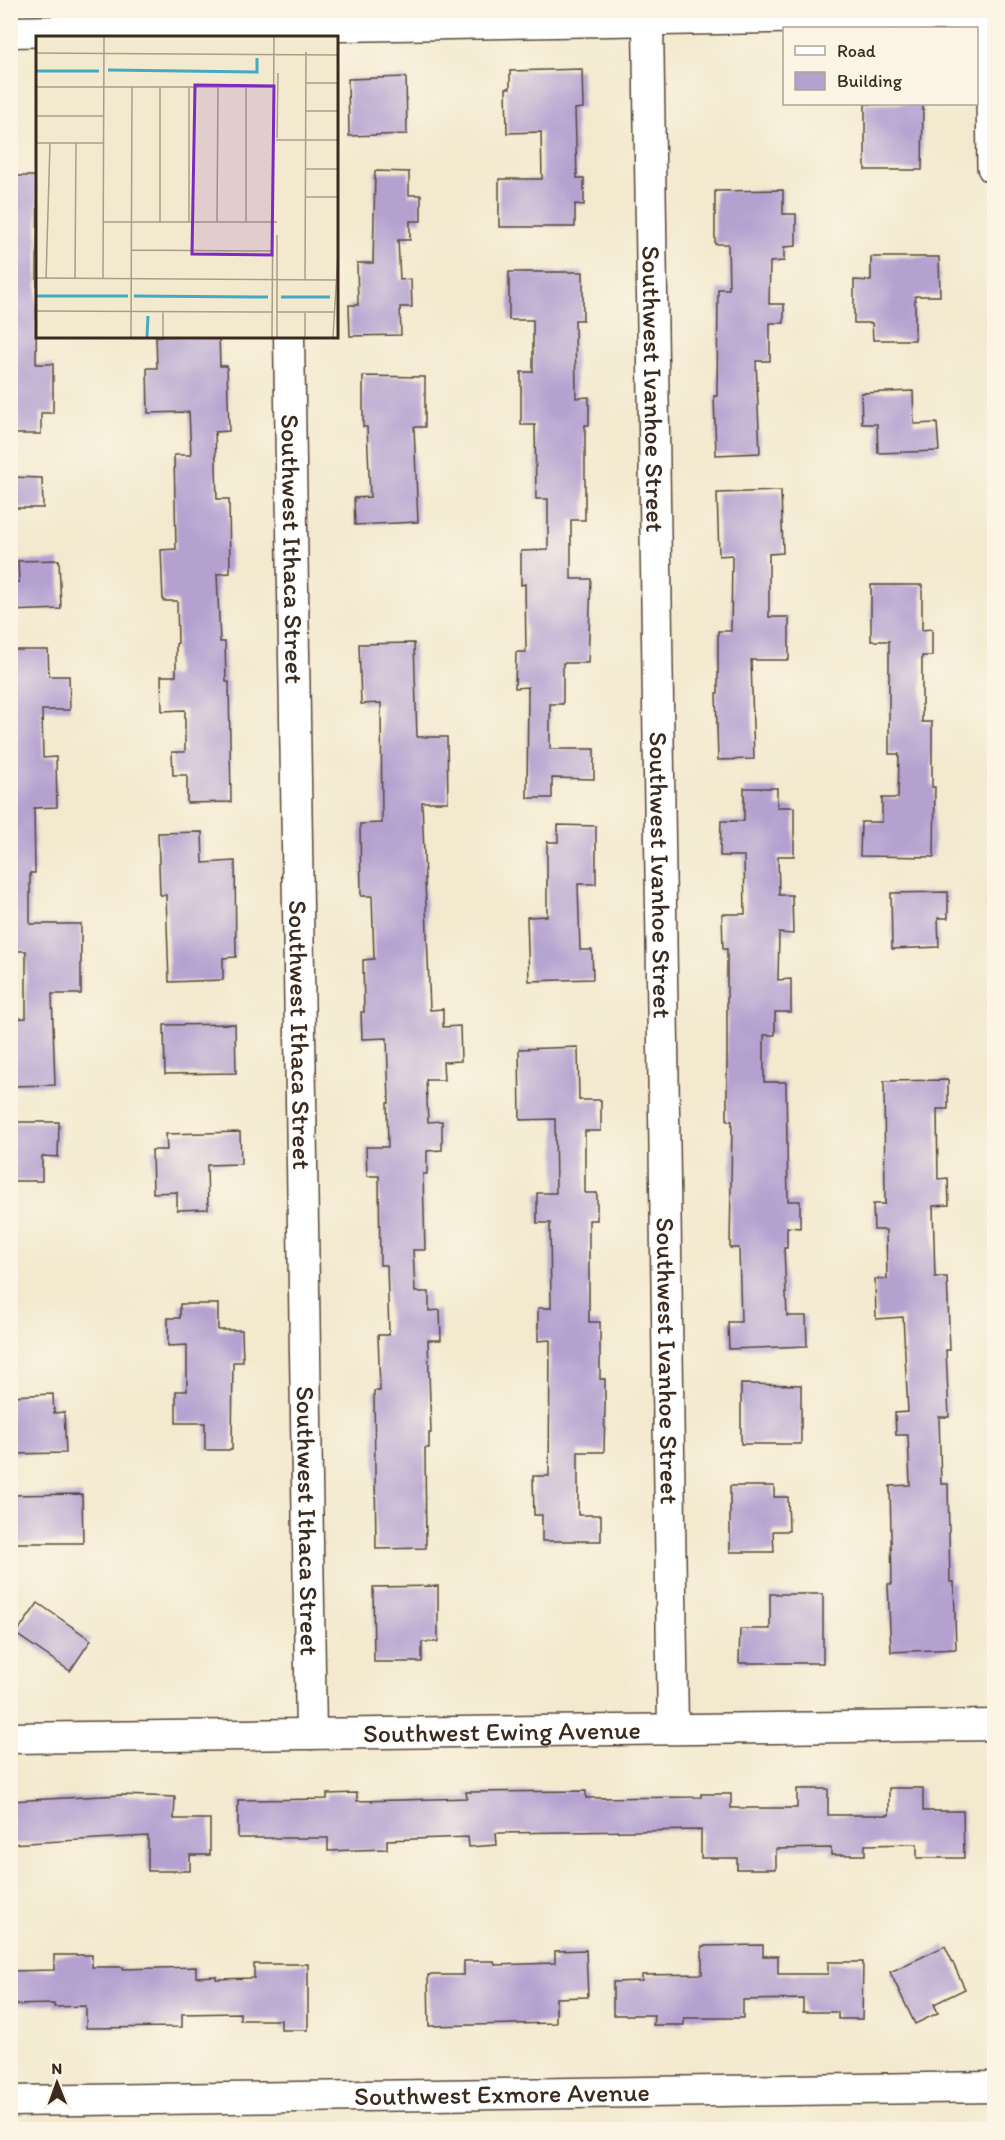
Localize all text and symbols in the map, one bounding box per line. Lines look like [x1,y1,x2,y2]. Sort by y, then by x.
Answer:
legend [783,27,978,105]
inset map [36,36,338,338]
text: Road [837,40,876,62]
text: Building [837,70,903,92]
street label: Southwest Ivanhoe Street [635,245,671,533]
street label: Southwest Ithaca Street [274,414,310,684]
street label: Southwest Ivanhoe Street [642,731,679,1019]
street label: Southwest Ithaca Street [282,900,318,1170]
street label: Southwest Ivanhoe Street [650,1217,686,1505]
street label: Southwest Ithaca Street [290,1386,326,1656]
street label: Southwest Ewing Avenue [363,1714,641,1749]
north arrow [27,2053,87,2113]
text: N [51,2059,62,2078]
street label: Southwest Exmore Avenue [354,2076,650,2112]

